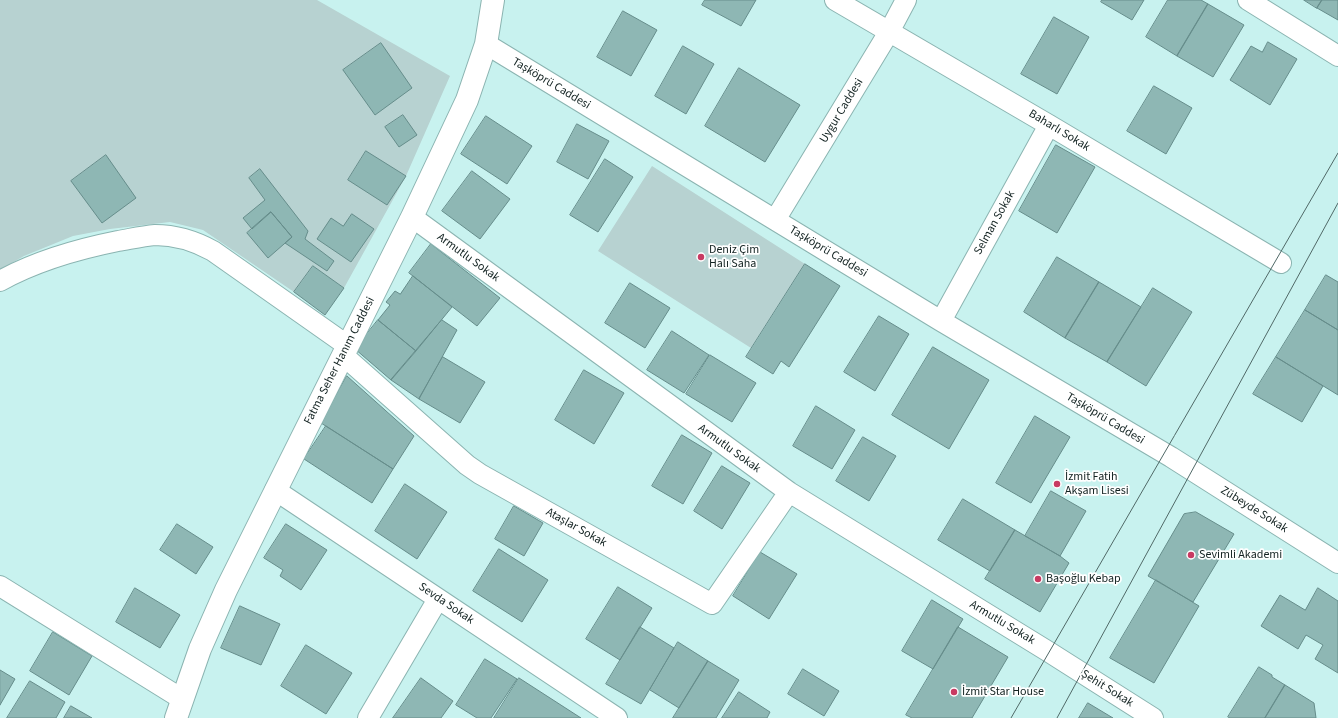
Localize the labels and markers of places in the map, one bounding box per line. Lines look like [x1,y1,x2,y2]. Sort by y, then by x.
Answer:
place label: Deniz Çim Halı Saha [709,243,759,271]
marker: Deniz Çim Halı Saha [696,252,706,262]
place label: İzmit Fatih Akşam Lisesi [1065,470,1129,498]
marker: İzmit Fatih Akşam Lisesi [1052,479,1062,489]
place label: Sevimli Akademi [1199,548,1282,562]
marker: Sevimli Akademi [1186,550,1196,560]
place label: Başoğlu Kebap [1046,572,1121,586]
marker: Başoğlu Kebap [1033,574,1043,584]
place label: İzmit Star House [962,685,1044,699]
marker: İzmit Star House [949,687,959,697]

